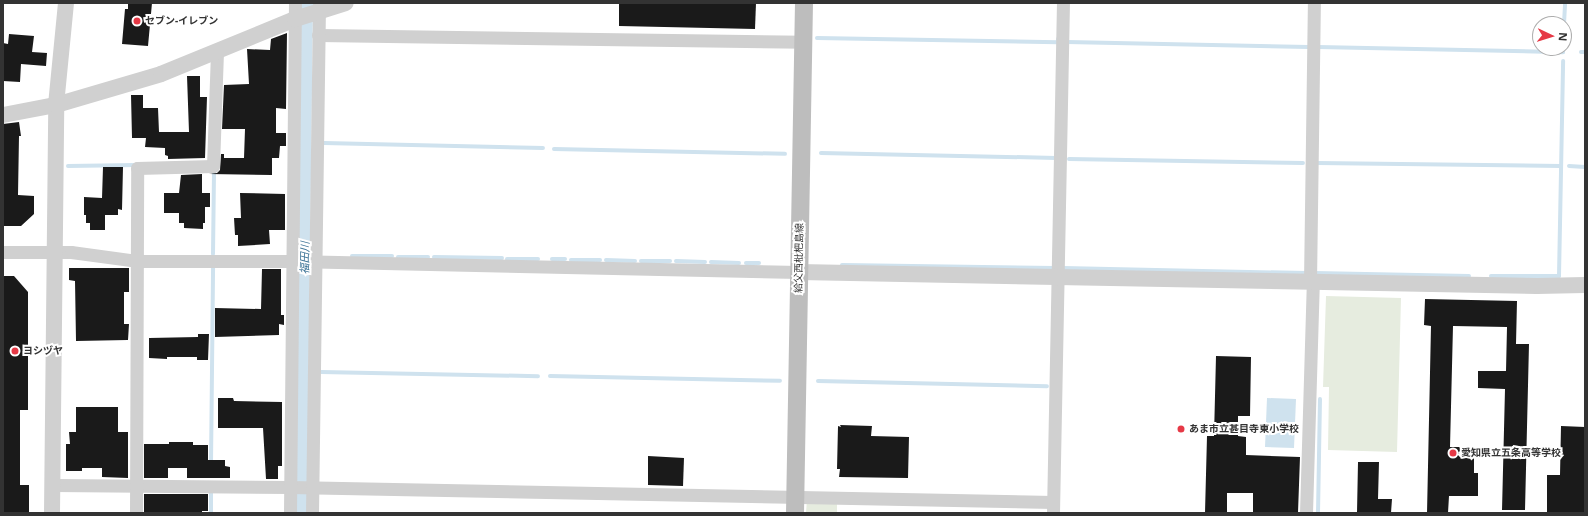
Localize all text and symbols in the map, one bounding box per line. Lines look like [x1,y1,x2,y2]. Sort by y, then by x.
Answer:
place label: セブン-イレブン [145,15,218,27]
marker: セブン-イレブン [132,16,142,26]
north arrow [1532,16,1572,56]
text: N [1556,32,1571,42]
street label: 給父西枇杷島線 [792,223,806,293]
water label: 福田川 [298,241,312,275]
place label: ヨシヅヤ [23,345,63,357]
marker: ヨシヅヤ [10,346,20,356]
place label: あま市立甚目寺東小学校 [1189,423,1299,435]
marker: あま市立甚目寺東小学校 [1176,424,1186,434]
place label: 愛知県立五条高等学校 [1461,447,1561,459]
marker: 愛知県立五条高等学校 [1448,448,1458,458]

